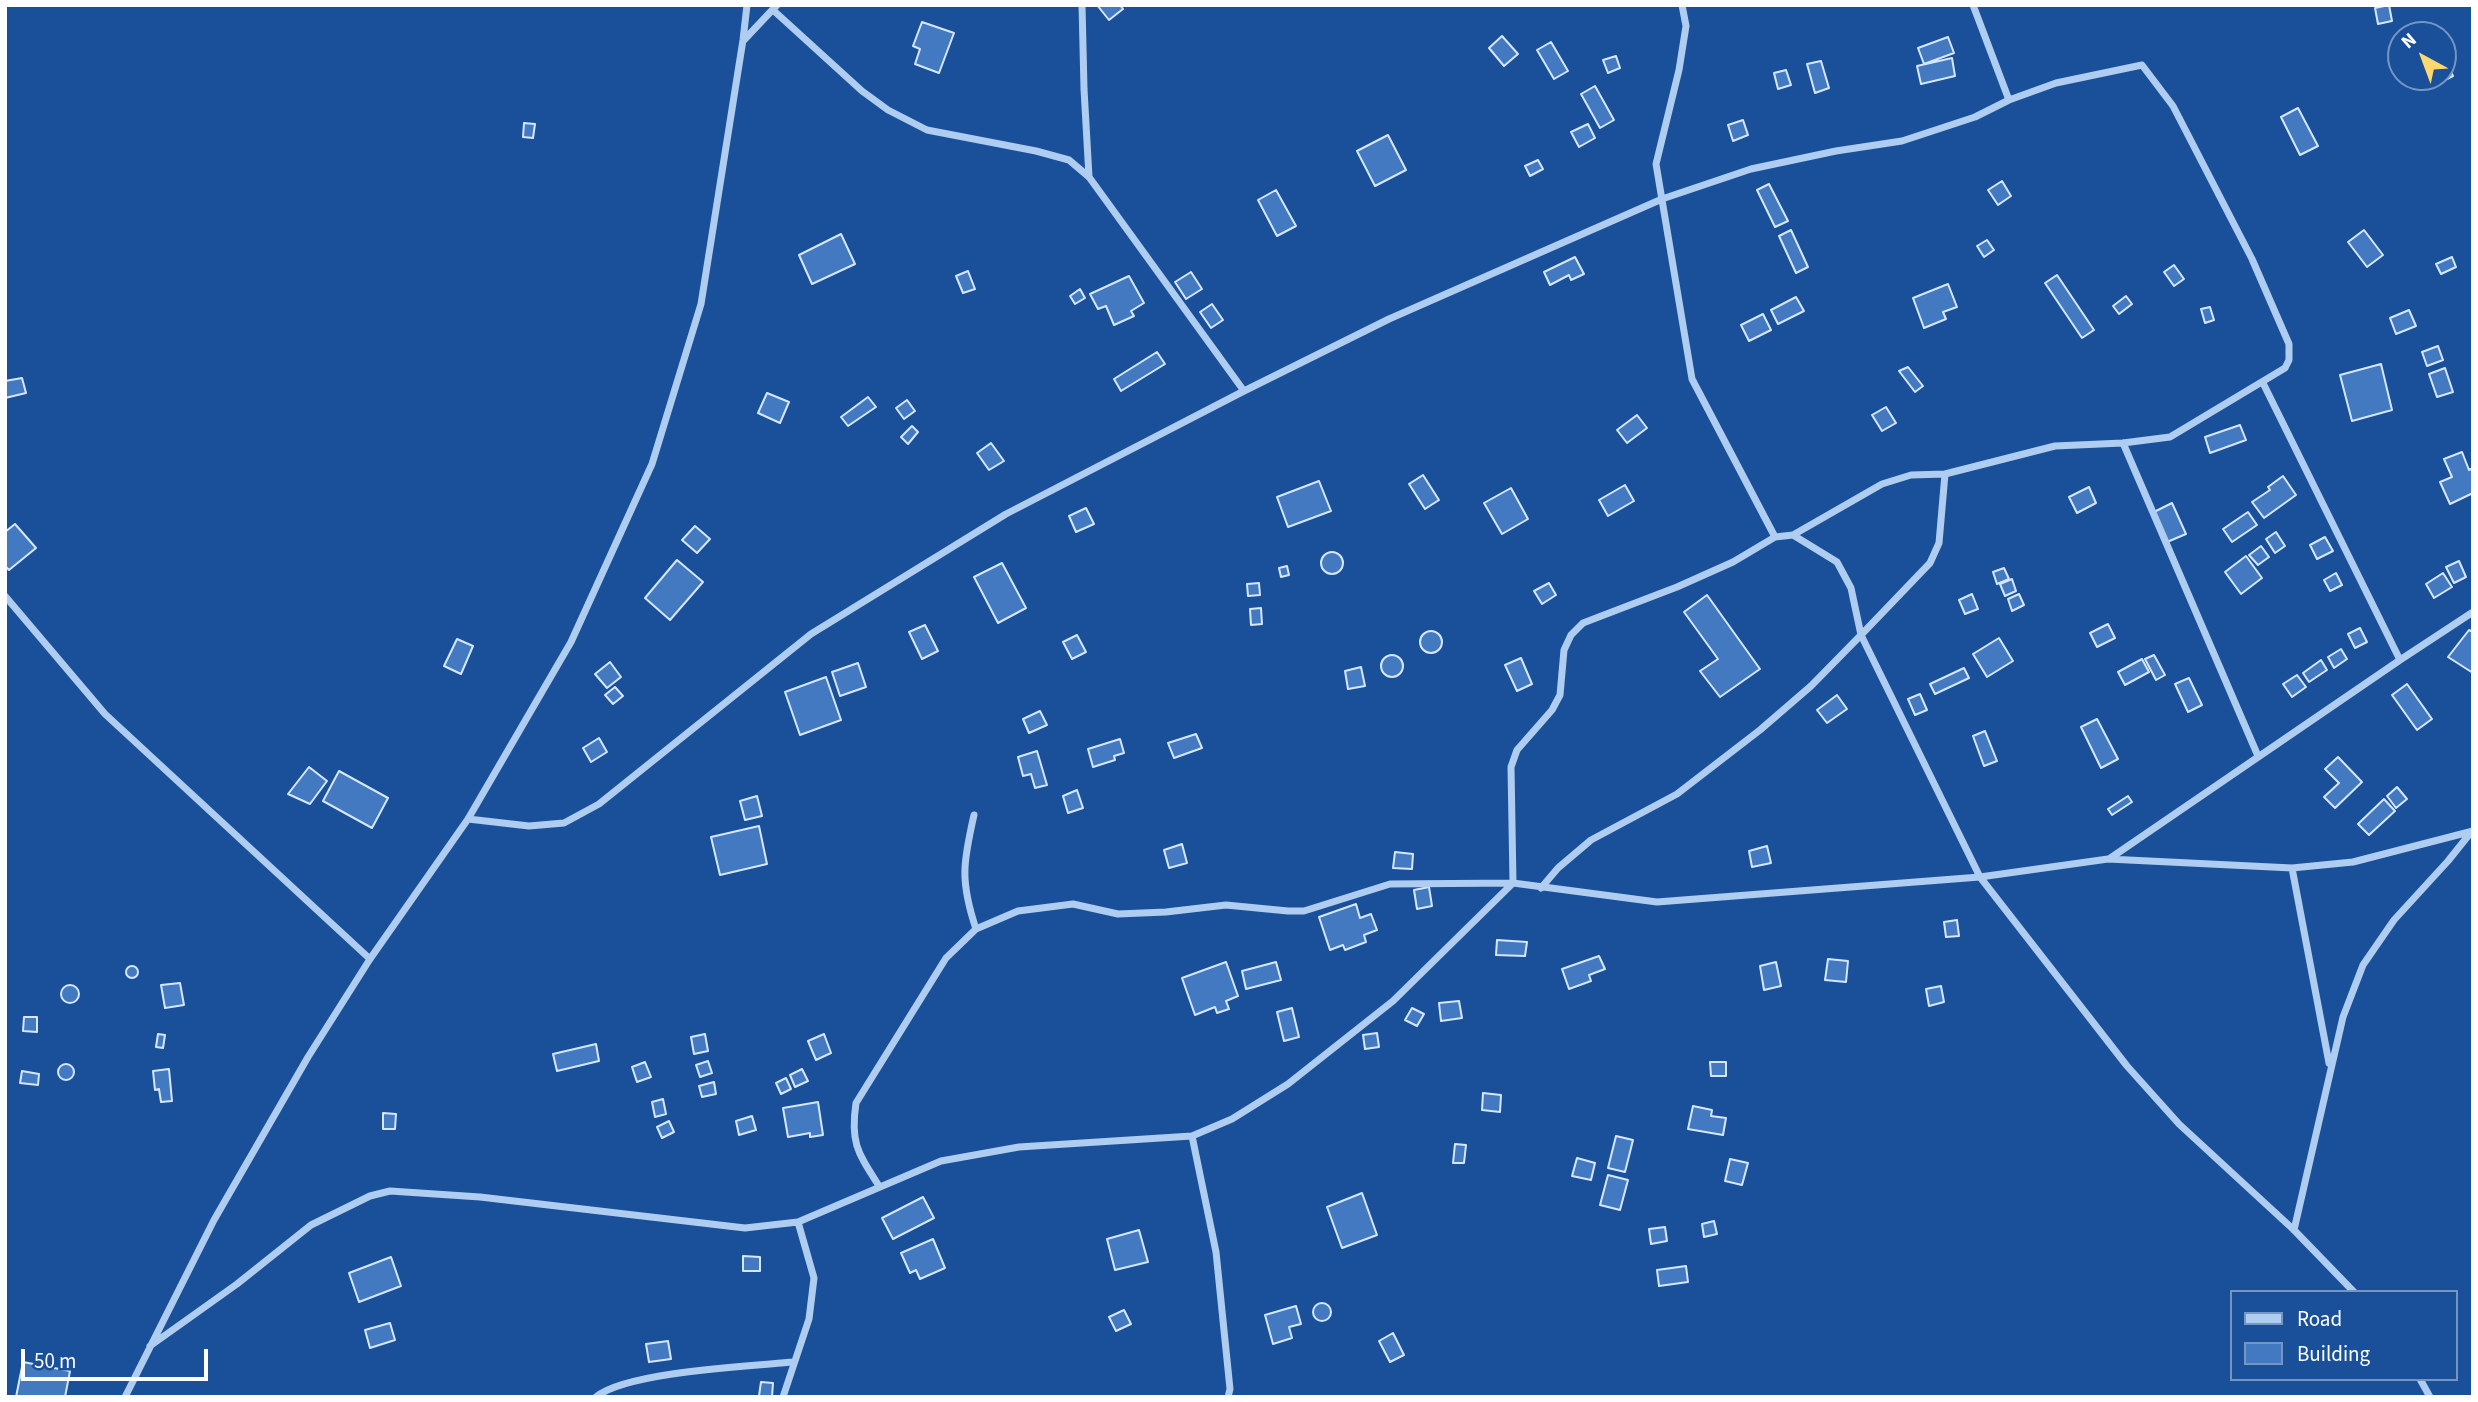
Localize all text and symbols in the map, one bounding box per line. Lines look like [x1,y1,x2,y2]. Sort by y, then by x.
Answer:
north arrow [2387,21,2457,91]
text: N [2396,27,2423,56]
legend [2230,1290,2457,1381]
text: Road [2297,1304,2342,1334]
scale bar [24,1336,212,1380]
text: Building [2297,1339,2370,1369]
text: 50 m [34,1346,76,1376]

